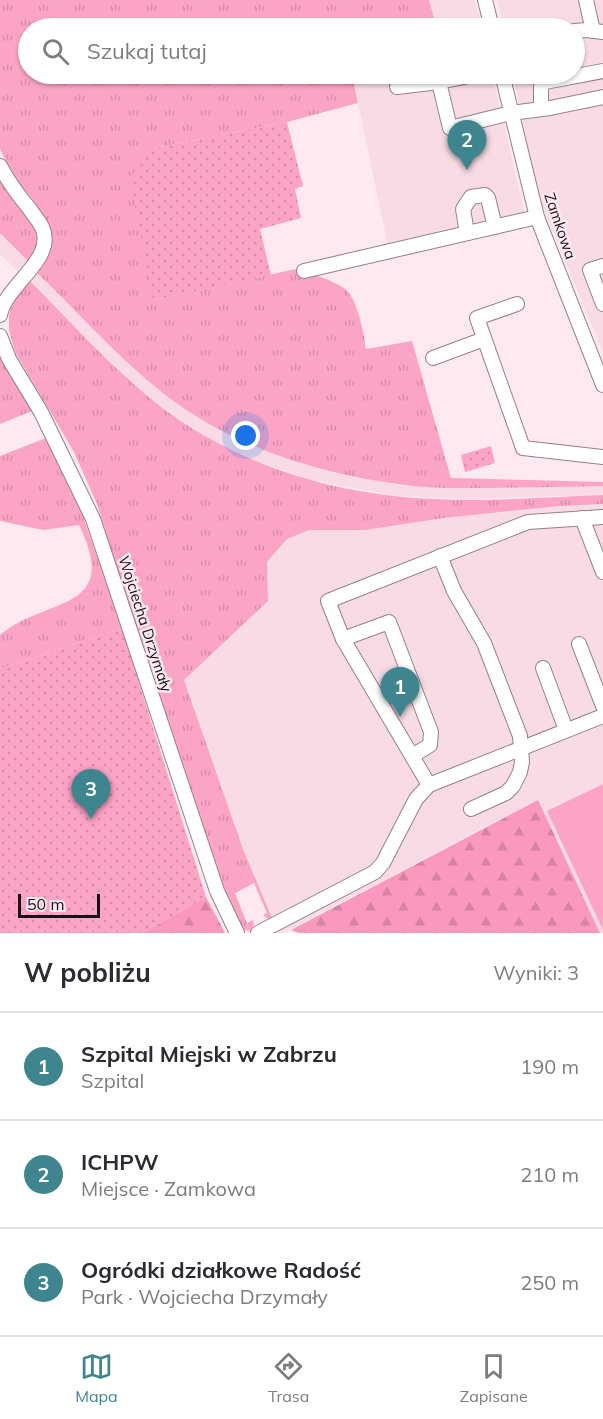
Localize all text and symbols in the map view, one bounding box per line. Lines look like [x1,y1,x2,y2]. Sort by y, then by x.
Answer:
search box [18,18,585,84]
icon: search [39,35,72,68]
text: Szukaj tutaj [87,37,207,65]
pin: 2 [448,120,486,170]
street label: Zamkowa [540,190,581,261]
your location [231,421,260,450]
street label: Wojciecha Drzymały [114,553,176,694]
pin: 1 [380,668,420,717]
pin: 3 [72,770,110,819]
scale bar [18,891,100,918]
text: 50 m [27,894,64,914]
text: W pobliżu [24,956,151,989]
text: Wyniki: 3 [493,960,579,985]
text: Szpital Miejski w Zabrzu [81,1040,337,1068]
text: 1 [38,1054,50,1079]
text: 190 m [520,1054,579,1079]
text: Szpital [81,1068,144,1093]
text: ICHPW [81,1148,159,1176]
text: 2 [38,1162,50,1187]
text: 210 m [520,1162,579,1187]
text: Miejsce · Zamkowa [81,1176,256,1201]
text: Ogródki działkowe Radość [81,1256,361,1284]
text: 3 [38,1270,50,1295]
text: 250 m [520,1270,579,1295]
text: Park · Wojciecha Drzymały [81,1284,328,1309]
tab: Mapa [75,1350,118,1406]
tab: Trasa [268,1350,309,1406]
tab: Zapisane [460,1350,528,1406]

